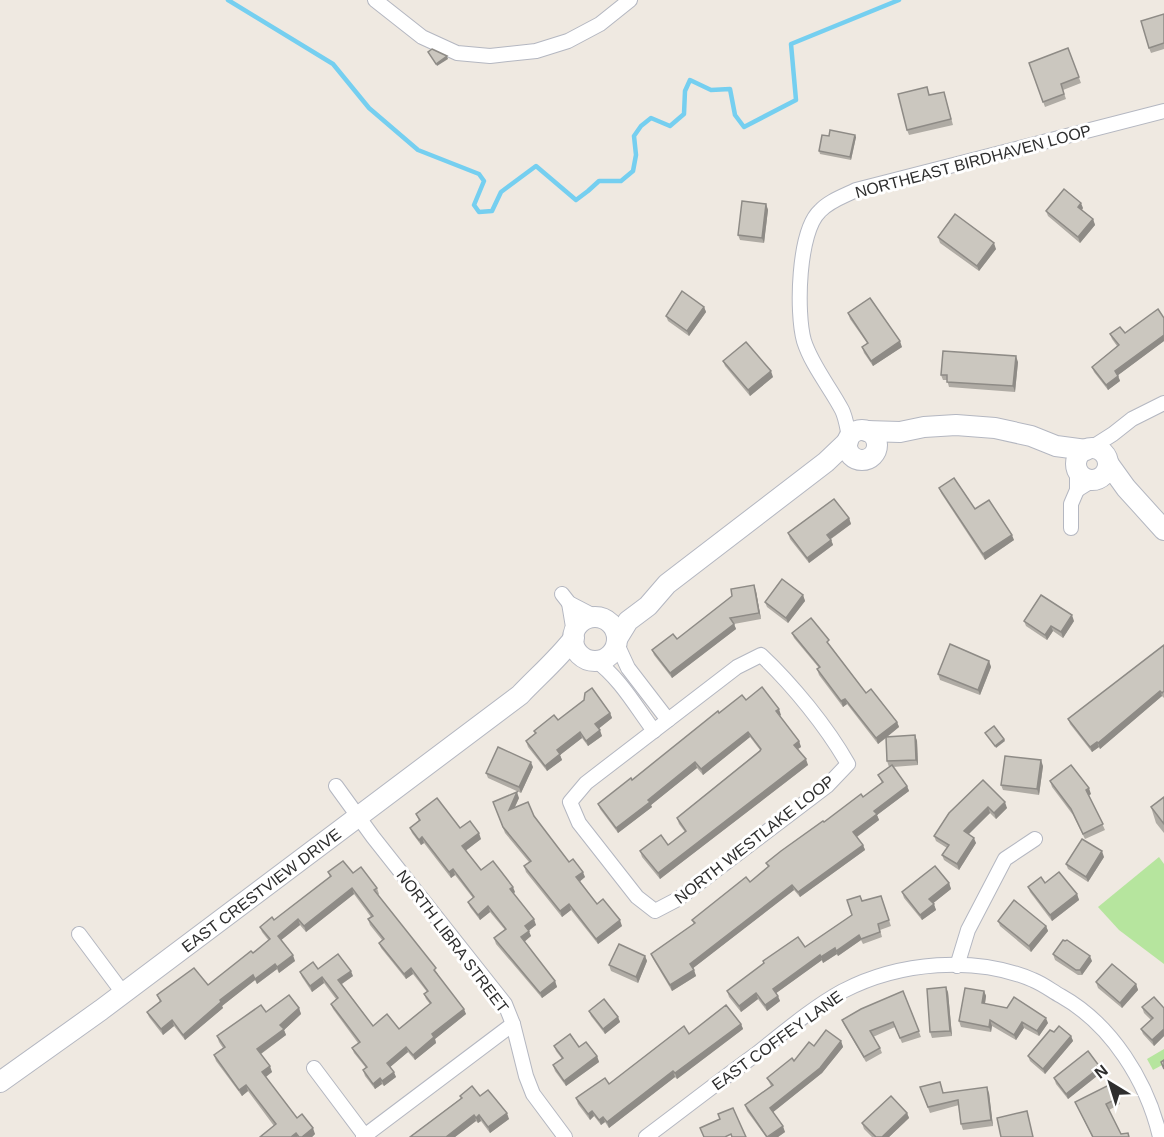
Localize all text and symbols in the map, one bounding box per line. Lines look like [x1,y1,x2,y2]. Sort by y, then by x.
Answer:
street label: NORTHEAST BIRDHAVEN LOOP [853,122,1093,201]
street label: NORTH WESTLAKE LOOP [671,772,837,907]
street label: EAST CRESTVIEW DRIVE [179,825,344,956]
street label: NORTH LIBRA STREET [393,867,512,1016]
street label: EAST COFFEY LANE [709,987,846,1093]
north arrow [1080,1053,1140,1113]
text: N [1091,1061,1111,1082]

